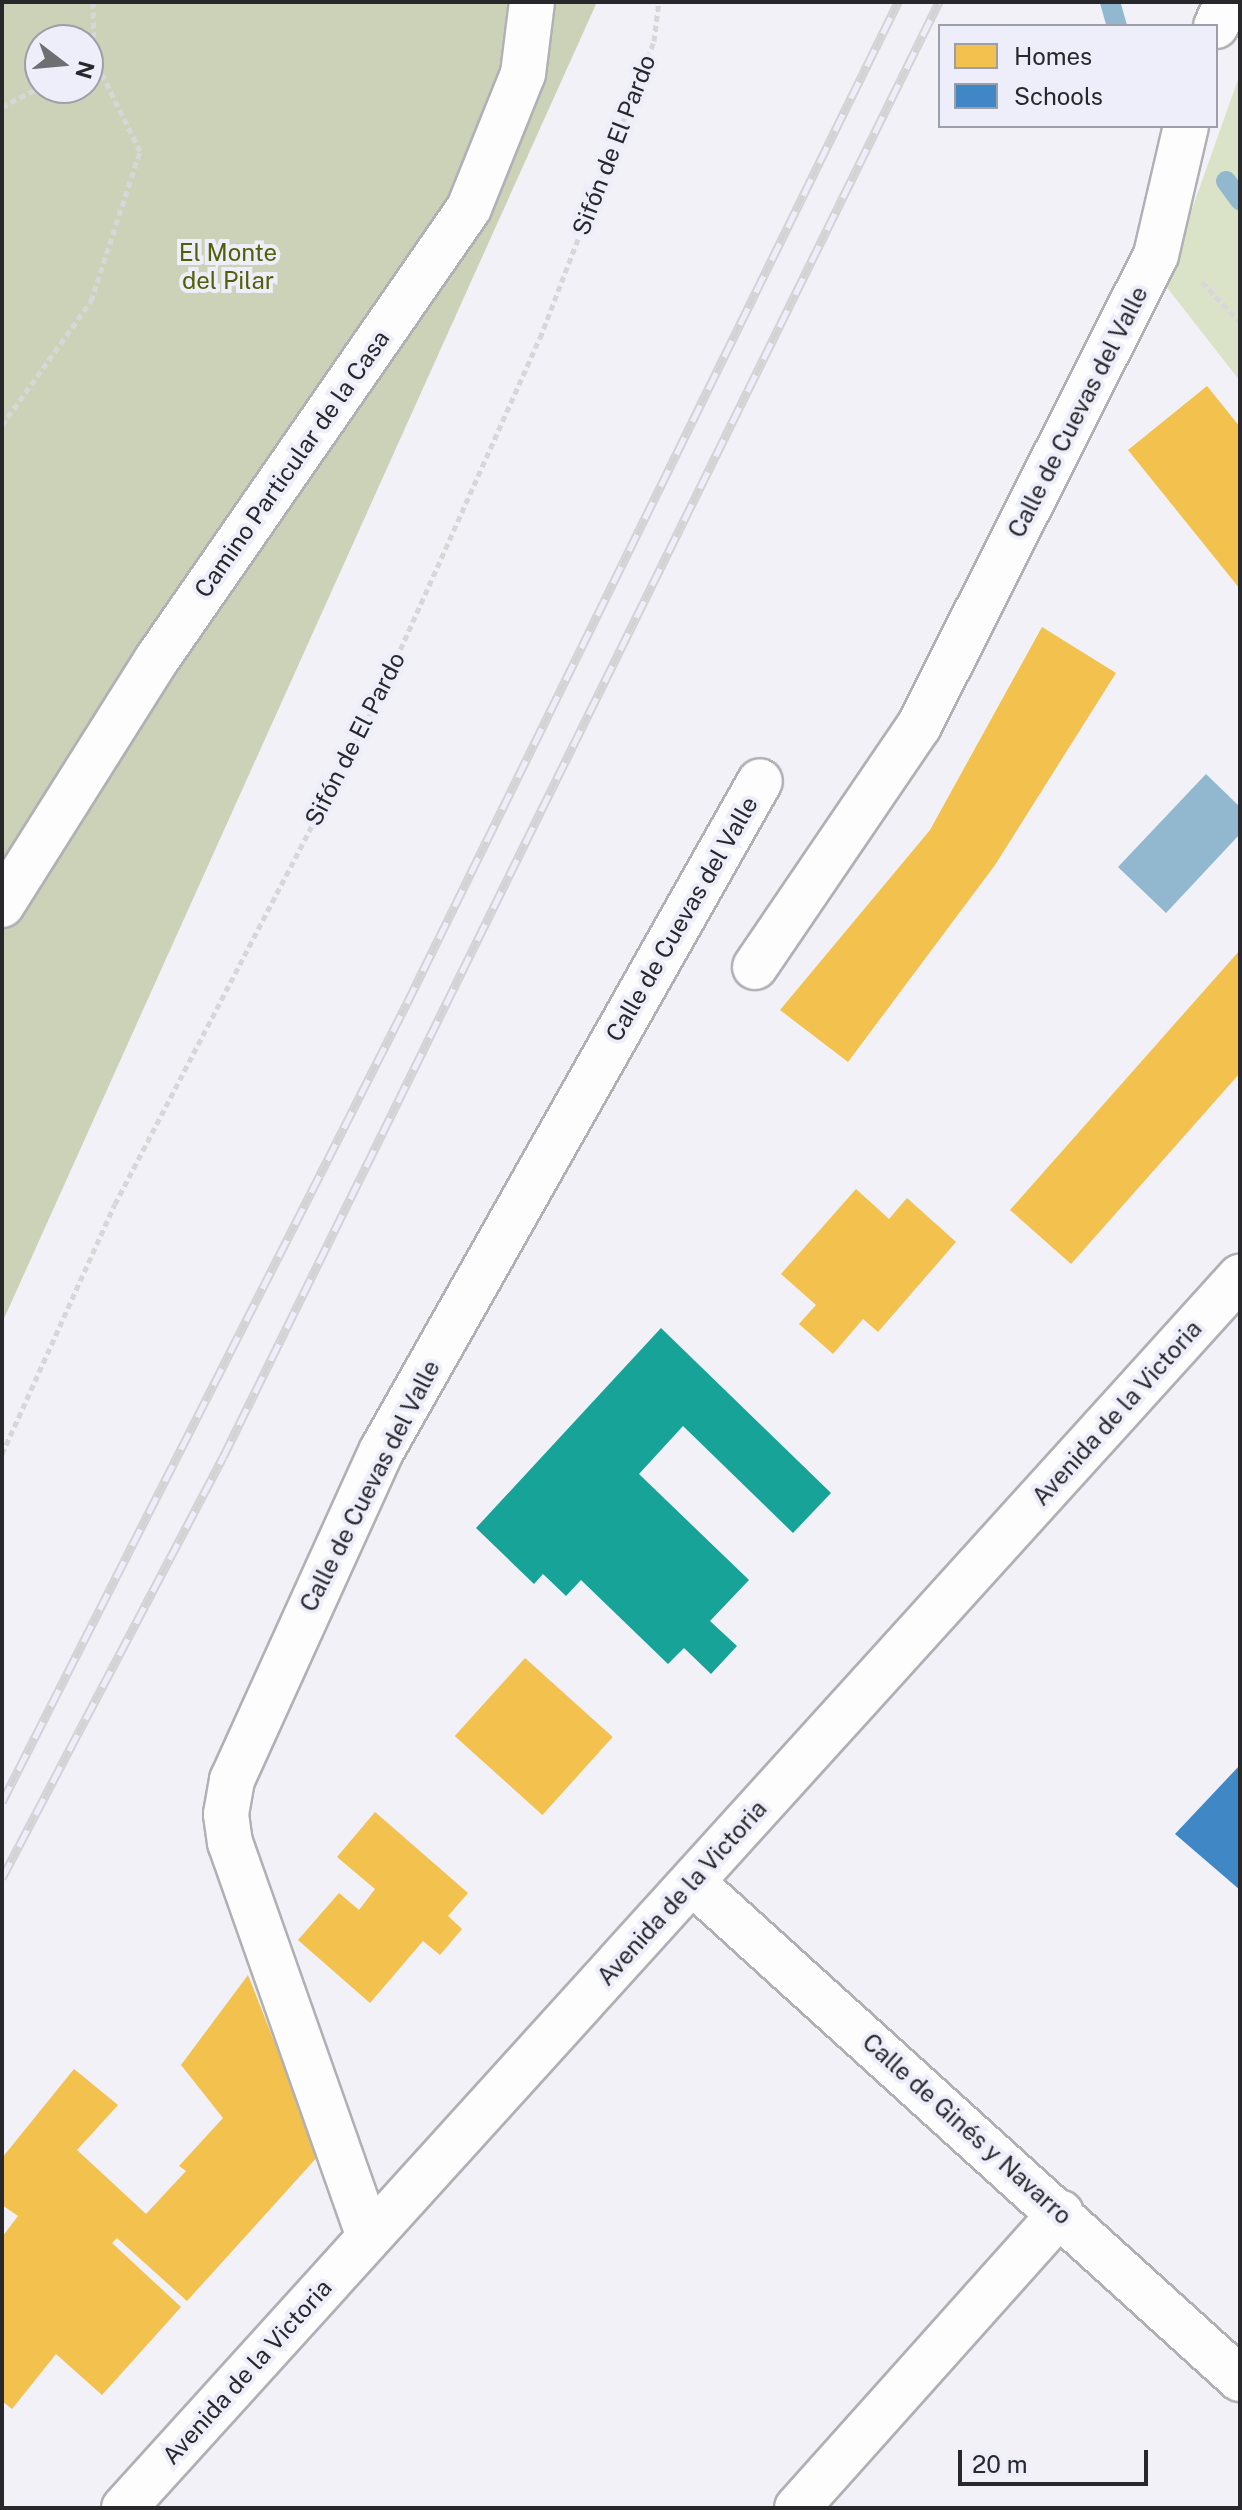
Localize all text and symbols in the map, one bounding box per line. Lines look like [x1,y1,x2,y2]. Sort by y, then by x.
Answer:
north arrow [24,24,104,104]
legend [938,24,1218,128]
text: Homes [1014,42,1092,70]
street label: Sifón de El Pardo [566,50,662,240]
text: N [70,58,100,82]
text: Schools [1014,82,1103,110]
park label: El Monte del Pilar [179,239,277,295]
street label: Calle de Cuevas del Valle [1002,281,1154,543]
street label: Camino Particular de la Casa [188,325,396,603]
street label: Sifón de El Pardo [299,647,411,831]
street label: Calle de Cuevas del Valle [600,791,764,1047]
street label: Avenida de la Victoria [1026,1314,1208,1512]
street label: Calle de Cuevas del Valle [294,1355,446,1617]
street label: Avenida de la Victoria [591,1794,773,1992]
street label: Calle de Ginés y Navarro [856,2027,1078,2231]
street label: Avenida de la Victoria [156,2273,338,2471]
scale bar [962,2434,1152,2484]
text: 20 m [972,2450,1028,2478]

